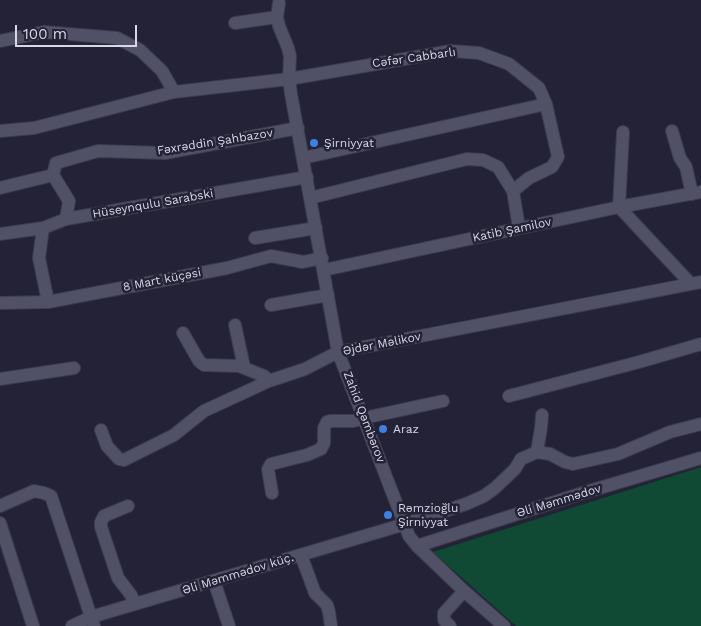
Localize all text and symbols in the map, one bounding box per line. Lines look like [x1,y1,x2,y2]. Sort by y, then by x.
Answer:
scale bar [18,15,140,47]
text: 100 m [23,25,67,43]
street label: Cəfər Cabbarlı [371,45,457,71]
street label: Fəxrəddin Şahbazov [156,126,274,158]
place label: Şirniyyat [324,136,374,150]
marker: Şirniyyat [308,137,320,149]
street label: Hüseynqulu Sarabski [91,186,215,222]
street label: Katib Şamilov [471,215,553,245]
street label: 8 Mart küçəsi [122,265,202,295]
street label: Əjdər Məlikov [342,329,422,359]
street label: Zahid Qəmbərov [340,369,388,465]
place label: Araz [393,422,419,436]
marker: Araz [377,423,389,435]
street label: Əli Məmmədov [515,481,603,521]
place label: Rəmzioğlu Şirniyyat [398,501,458,529]
marker: Rəmzioğlu Şirniyyat [382,509,394,521]
street label: Əli Məmmədov küç. [181,550,295,598]

